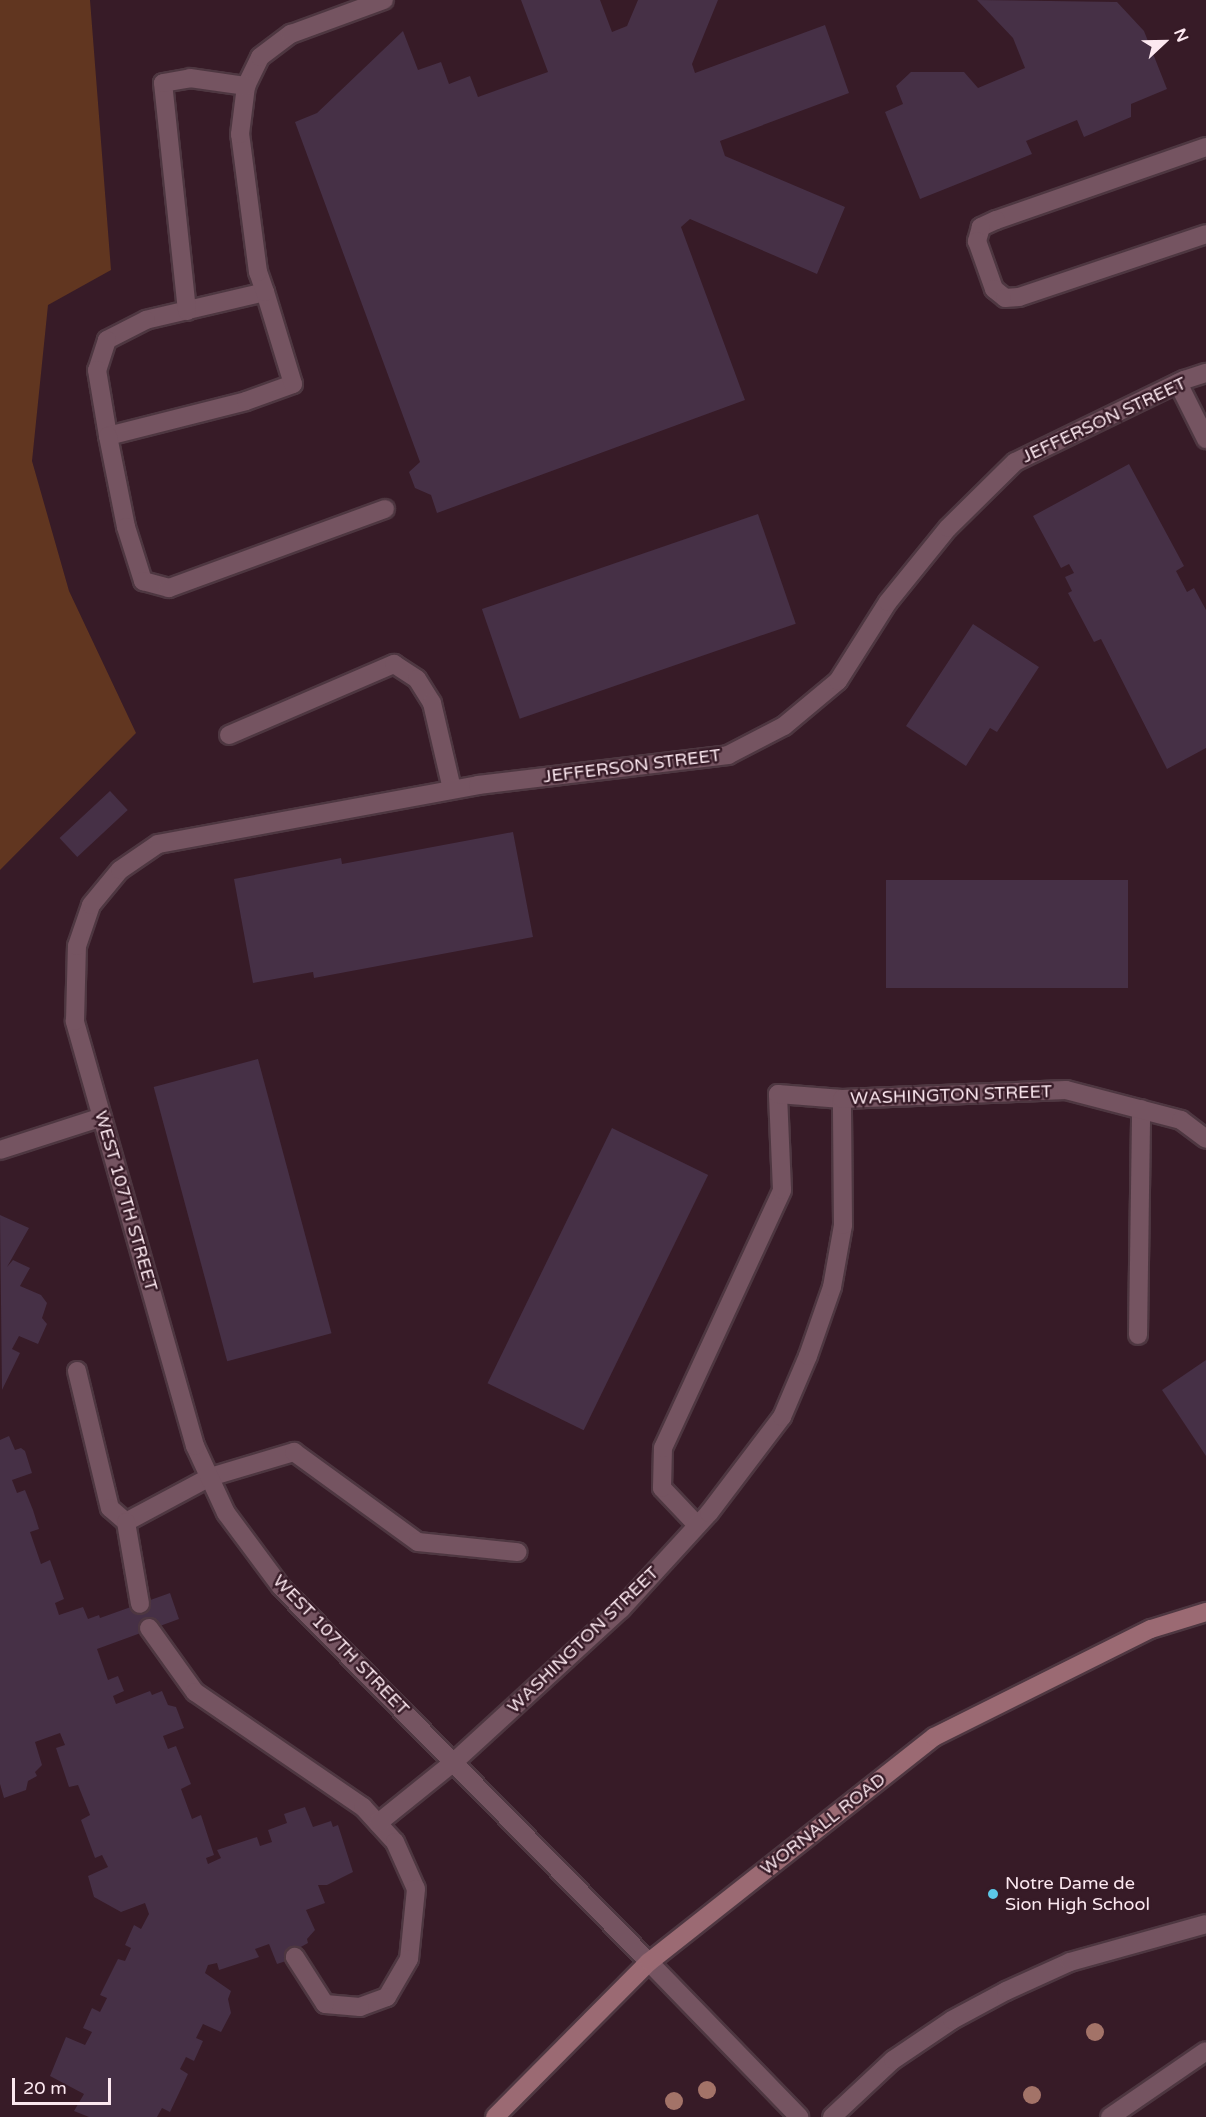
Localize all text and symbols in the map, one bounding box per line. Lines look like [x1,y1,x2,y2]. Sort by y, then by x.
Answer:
north arrow [1134,12,1194,72]
text: N [1169,26,1192,45]
street label: JEFFERSON STREET [1018,372,1190,468]
street label: JEFFERSON STREET [542,744,722,788]
street label: WASHINGTON STREET [850,1081,1052,1109]
street label: WEST 107TH STREET [90,1108,162,1294]
street label: WASHINGTON STREET [503,1562,663,1718]
street label: WEST 107TH STREET [268,1570,414,1720]
street label: WORNALL ROAD [756,1768,890,1880]
place label: Notre Dame de Sion High School [1005,1873,1150,1916]
marker: Notre Dame de Sion High School [986,1887,1000,1901]
scale bar [15,2066,114,2104]
text: 20 m [23,2077,67,2099]

